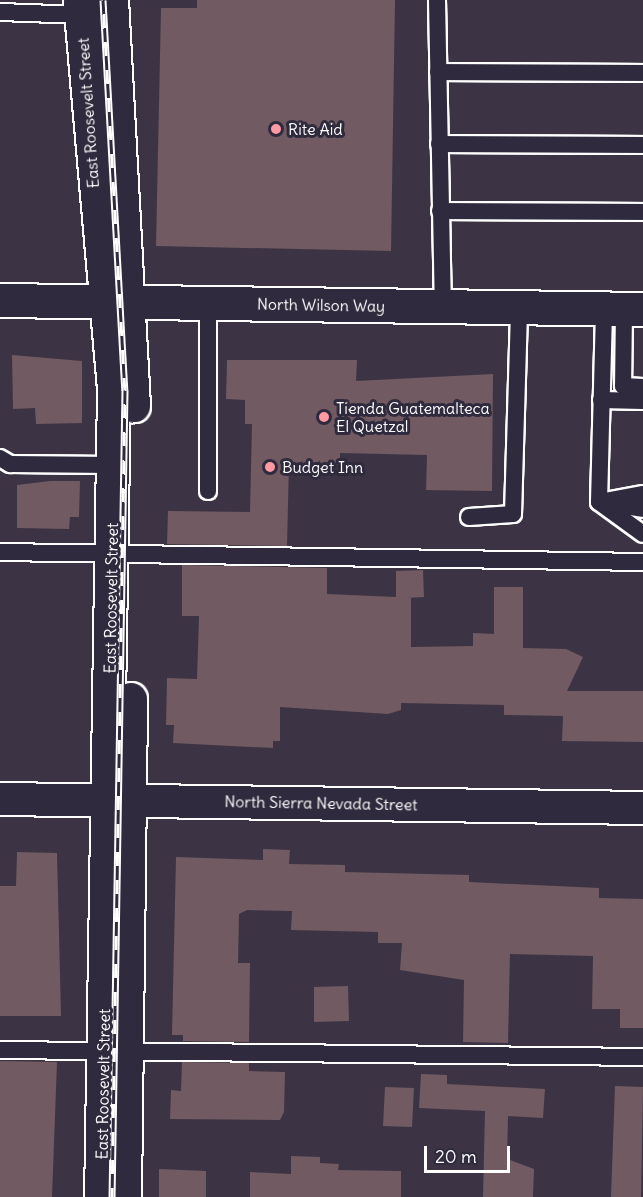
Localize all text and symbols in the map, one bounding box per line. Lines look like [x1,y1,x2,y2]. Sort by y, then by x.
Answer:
street label: East Roosevelt Street [73,37,103,189]
place label: Rite Aid [288,119,343,139]
marker: Rite Aid [269,122,283,136]
street label: North Wilson Way [257,294,385,316]
place label: Tienda Guatemalteca El Quetzal [336,398,490,436]
marker: Tienda Guatemalteca El Quetzal [317,410,331,424]
place label: Budget Inn [282,457,363,477]
marker: Budget Inn [263,460,277,474]
street label: East Roosevelt Street [100,523,122,673]
street label: North Sierra Nevada Street [224,792,418,814]
street label: East Roosevelt Street [92,1009,114,1159]
scale bar [427,1134,512,1172]
text: 20 m [435,1145,477,1168]

